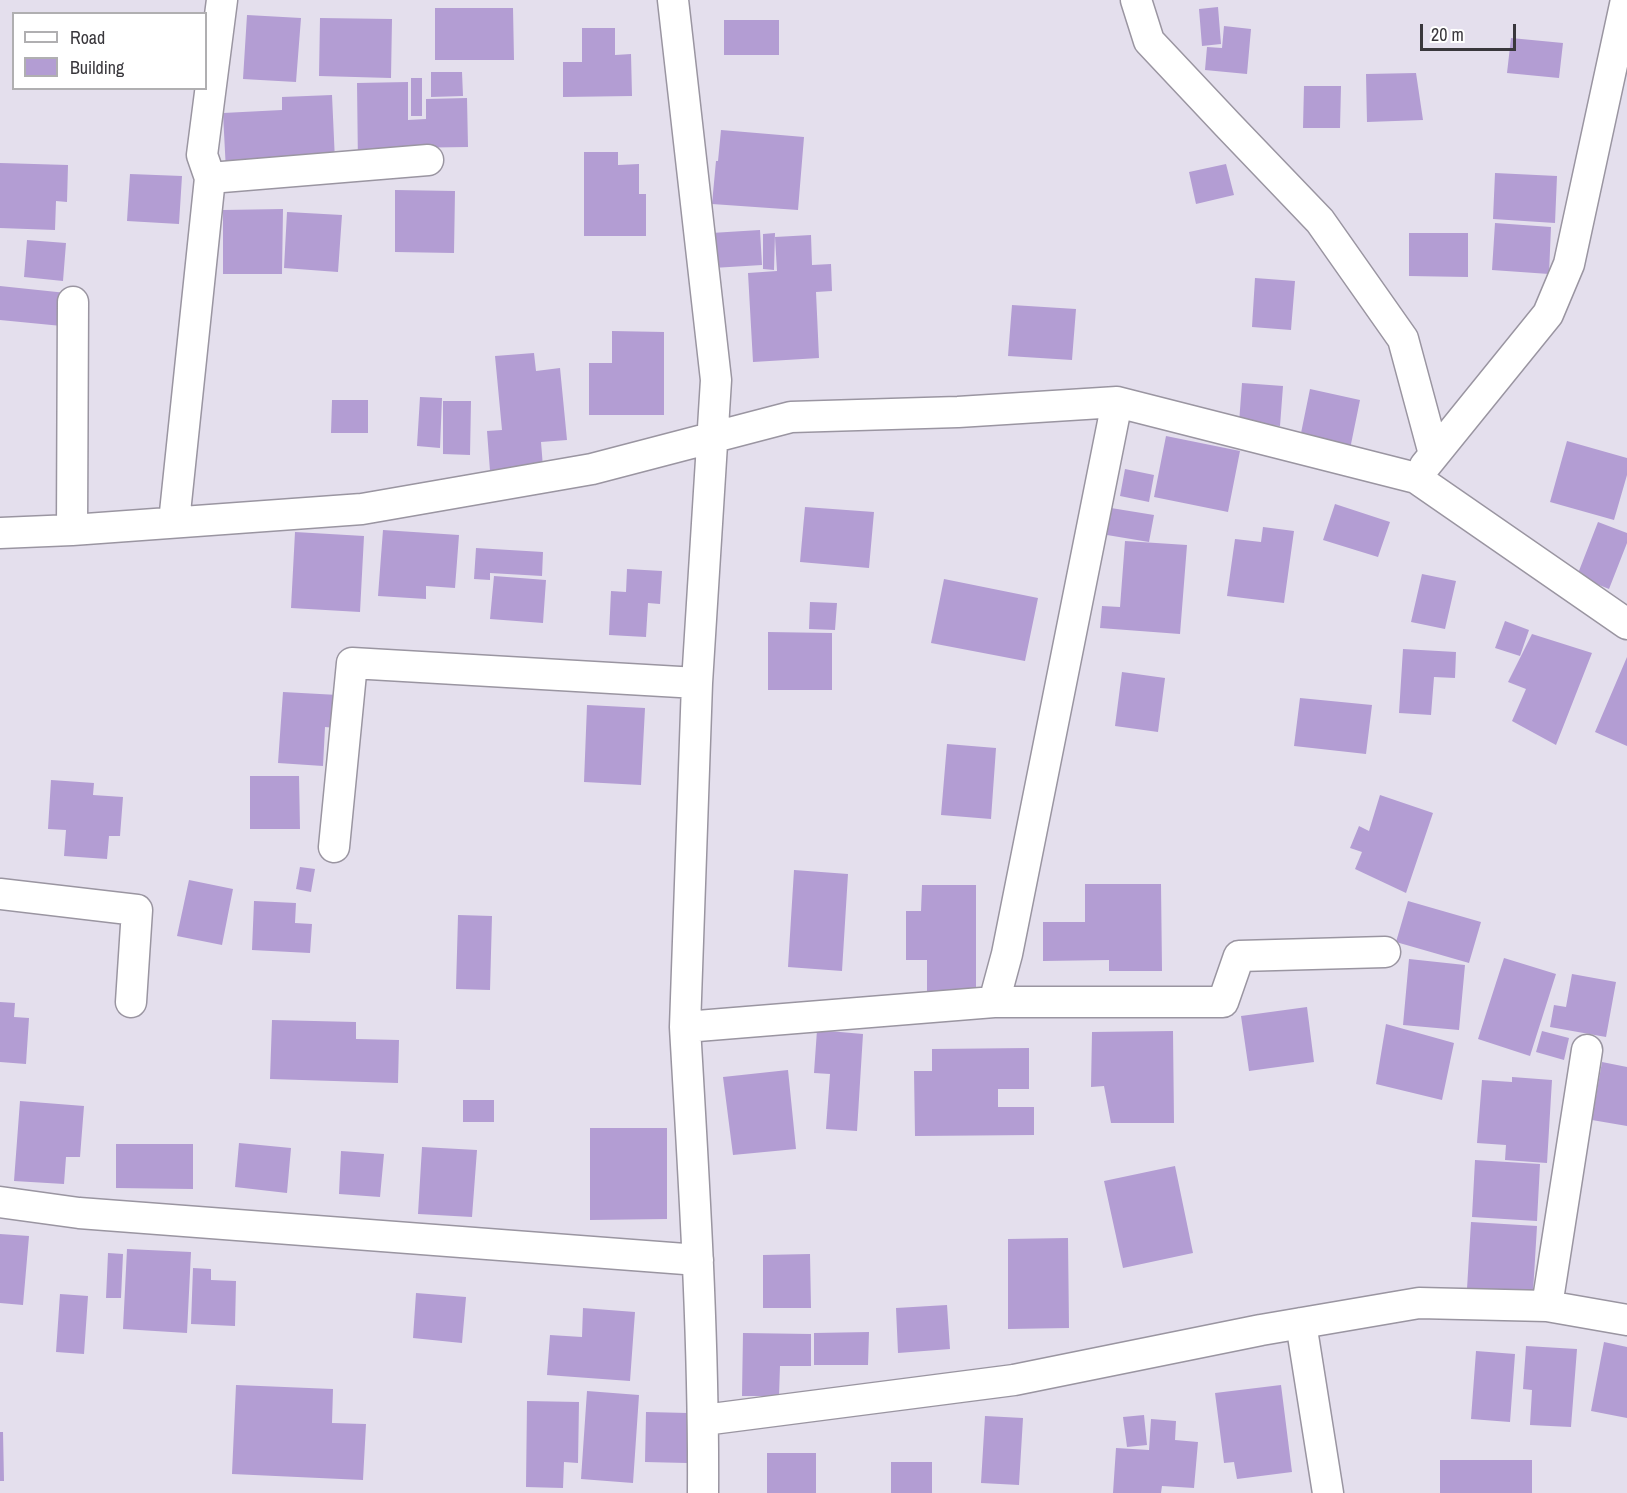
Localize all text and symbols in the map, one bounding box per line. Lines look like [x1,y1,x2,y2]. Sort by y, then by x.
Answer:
legend [12,12,207,90]
scale bar [1423,12,1519,50]
text: 20 m [1431,22,1464,47]
text: Road [70,25,105,50]
text: Building [70,55,124,80]

